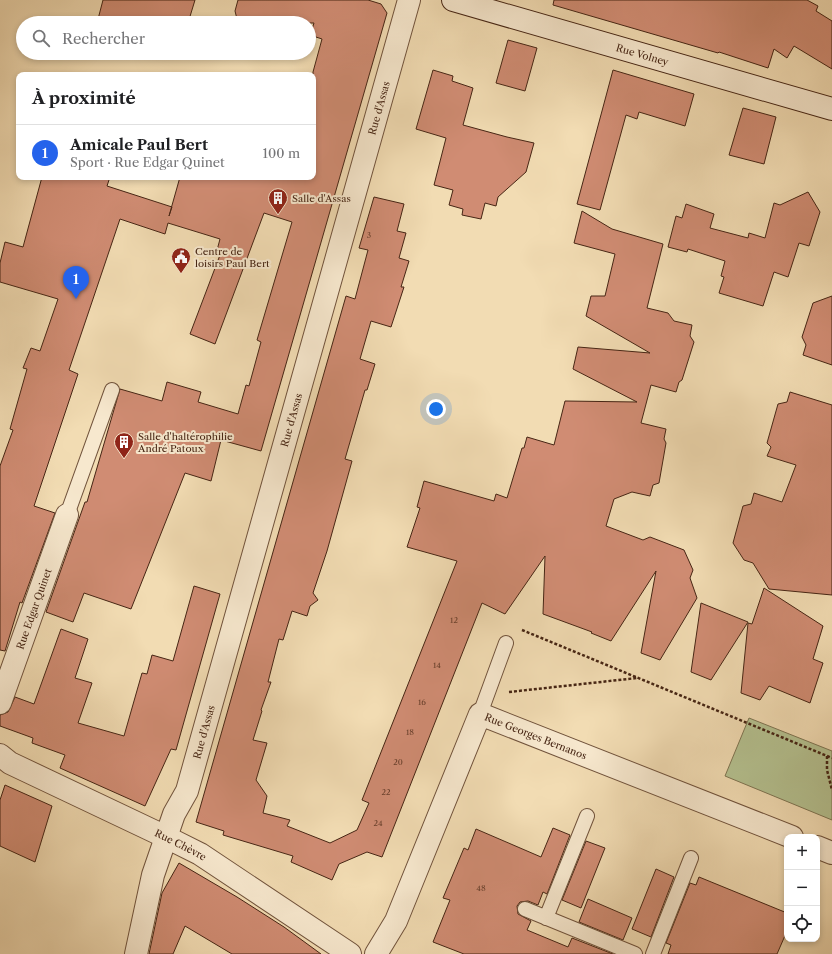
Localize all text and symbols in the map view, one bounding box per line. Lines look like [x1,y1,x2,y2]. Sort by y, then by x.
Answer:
search box [16,16,316,60]
icon: search [30,27,52,49]
text: Rechercher [62,29,145,48]
street label: Rue Volney [615,41,671,68]
street label: Rue d'Assas [365,80,392,136]
text: À proximité [32,88,136,108]
text: Amicale Paul Bert [70,135,208,154]
text: 1 [42,145,48,161]
text: 100 m [262,145,300,161]
text: Sport · Rue Edgar Quinet [70,154,225,170]
building icon: Salle d'Assas [267,187,289,215]
place label: Salle d'Assas [292,192,351,205]
house number: 3 [367,230,371,240]
place label: Centre de loisirs Paul Bert [195,245,270,270]
public building icon: Centre de loisirs Paul Bert [170,246,192,274]
pin: 1 [63,266,89,299]
street label: Rue d'Assas [277,392,305,448]
your location [426,399,446,419]
place label: Salle d'haltérophilie André Patoux [137,430,233,455]
building icon: Salle d'haltérophilie André Patoux [113,431,135,459]
street label: Rue Edgar Quinet [13,566,54,651]
house number: 12 [450,615,458,625]
house number: 14 [433,660,441,670]
house number: 16 [418,697,426,707]
street label: Rue d'Assas [190,704,217,760]
street label: Rue Georges Bernanos [483,710,589,762]
house number: 18 [406,727,414,737]
house number: 20 [393,757,403,767]
house number: 22 [381,787,391,797]
house number: 24 [373,818,383,828]
street label: Rue Chèvre [153,826,209,863]
map controls [784,834,820,942]
button: + [784,834,820,870]
button: − [784,870,820,906]
house number: 48 [476,883,486,893]
button: locate [784,906,820,942]

